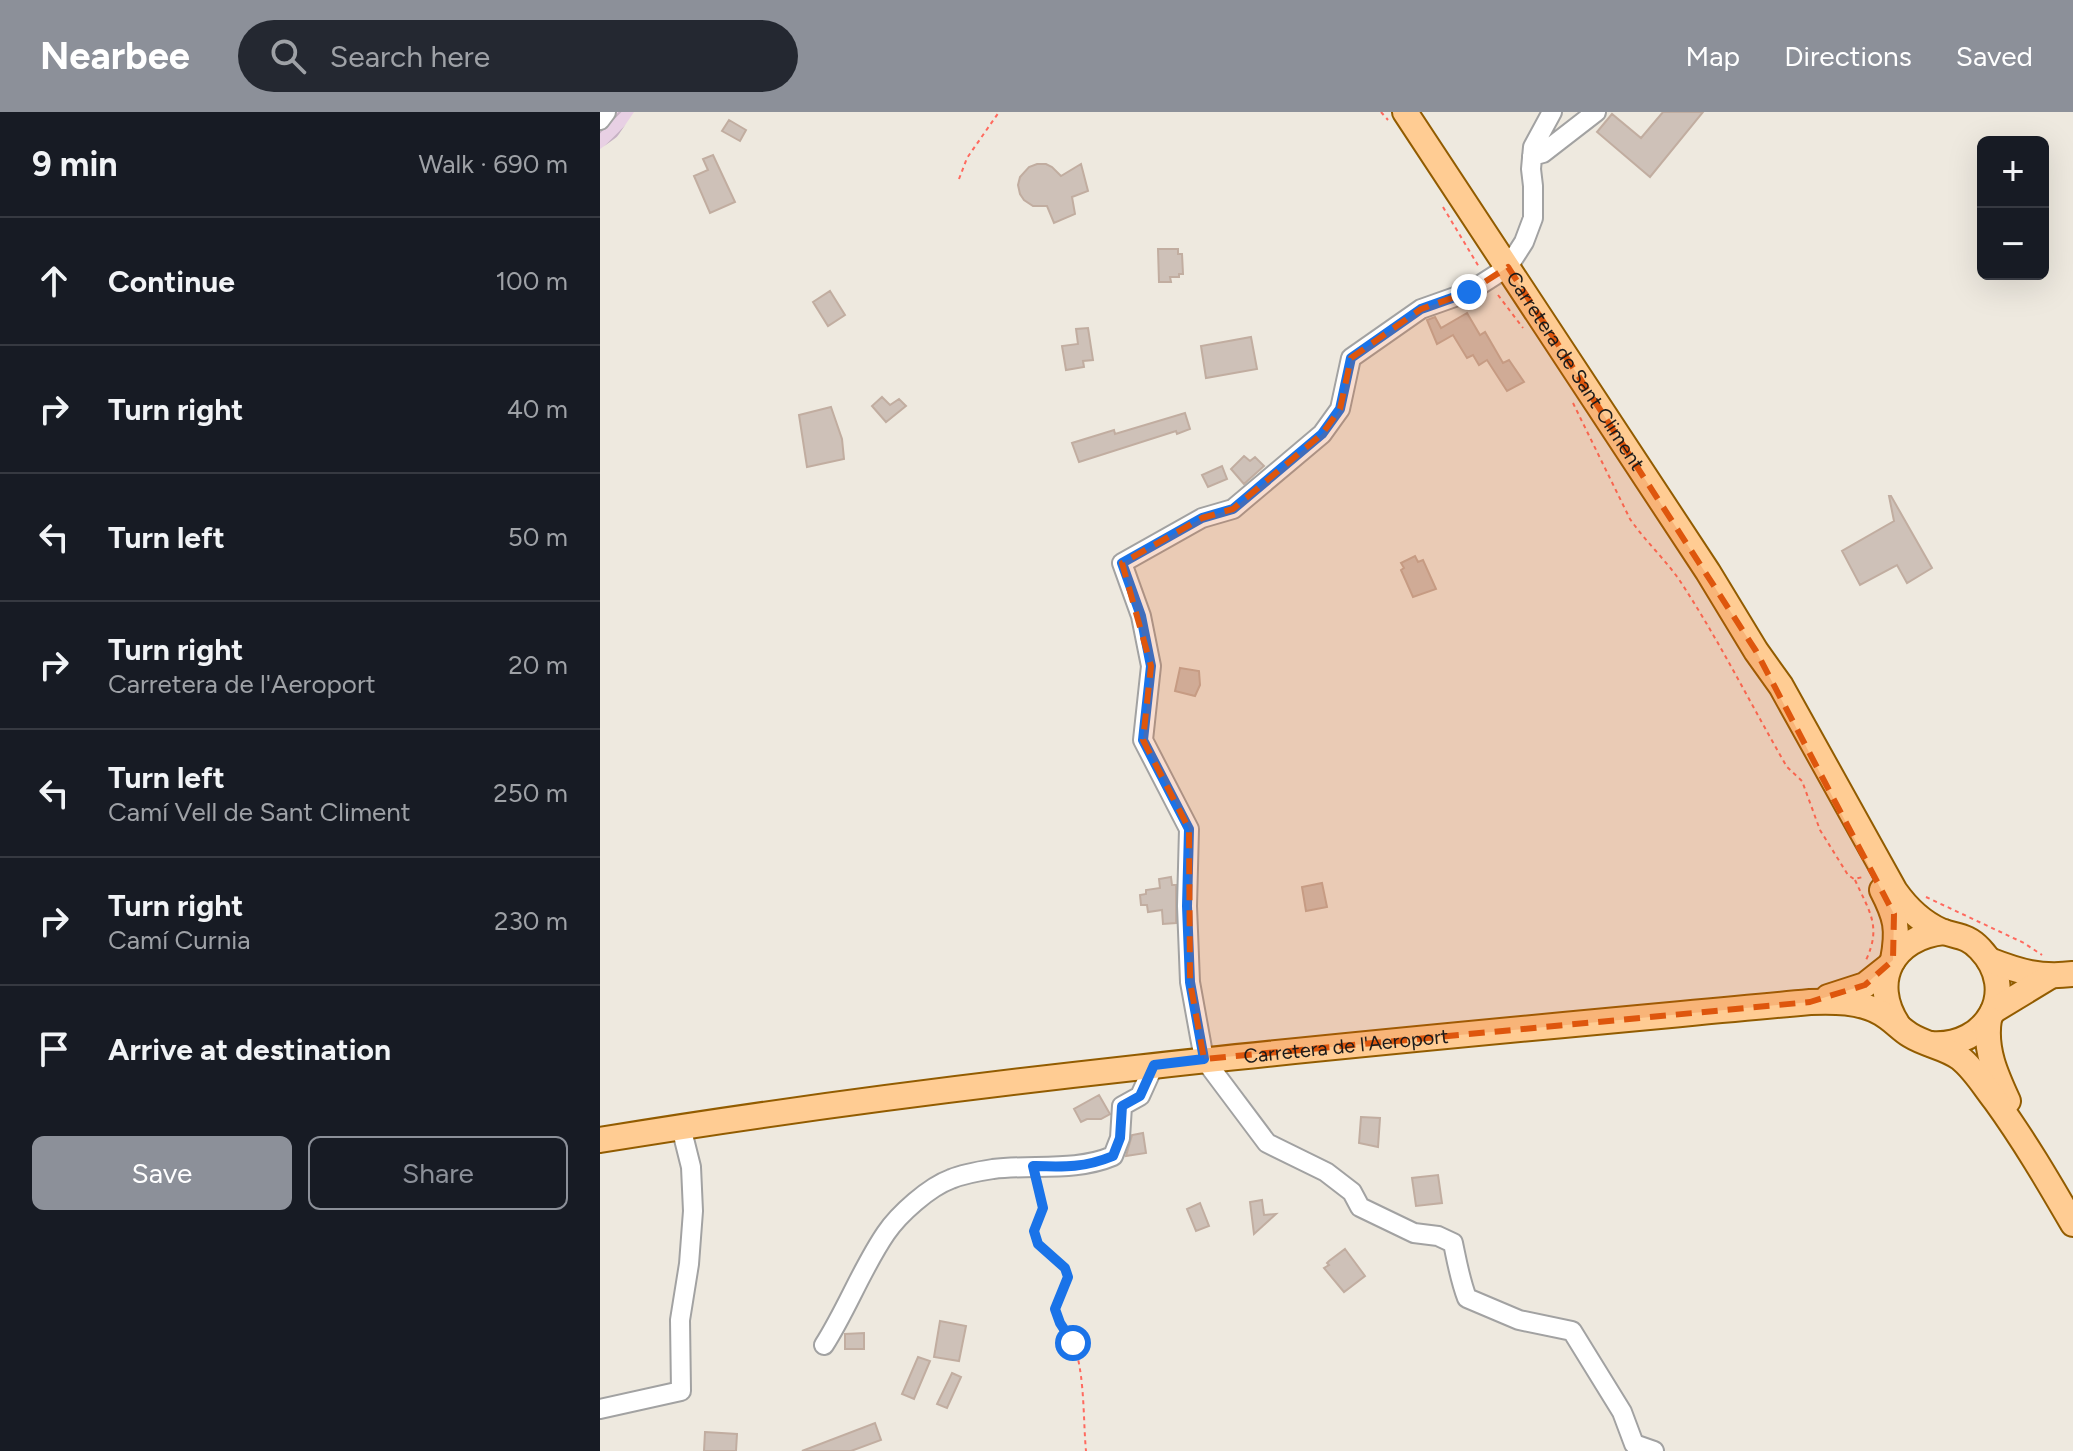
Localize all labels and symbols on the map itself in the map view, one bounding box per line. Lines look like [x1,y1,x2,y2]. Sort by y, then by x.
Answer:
street label: Carretera de Sant Climent [1501,267,1650,475]
route end [1451,274,1487,310]
street label: Carretera de l'Aeroport [1242,1024,1450,1068]
route start [1055,1325,1091,1361]

